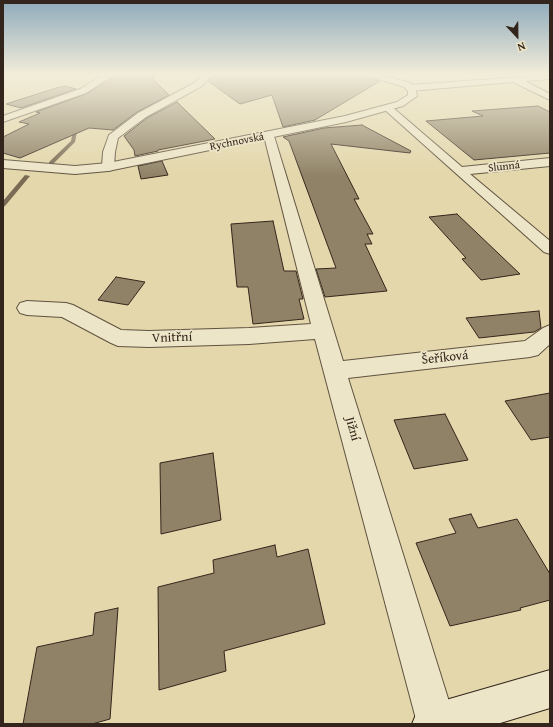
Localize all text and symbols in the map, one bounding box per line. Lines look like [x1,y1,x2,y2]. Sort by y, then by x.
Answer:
north arrow [497,16,537,56]
text: N [515,38,528,56]
street label: Rychnovská [209,130,265,154]
street label: Slunná [487,159,521,175]
street label: Vnitřní [152,330,192,346]
street label: Šeříková [421,348,469,368]
street label: Jižní [341,415,363,443]

